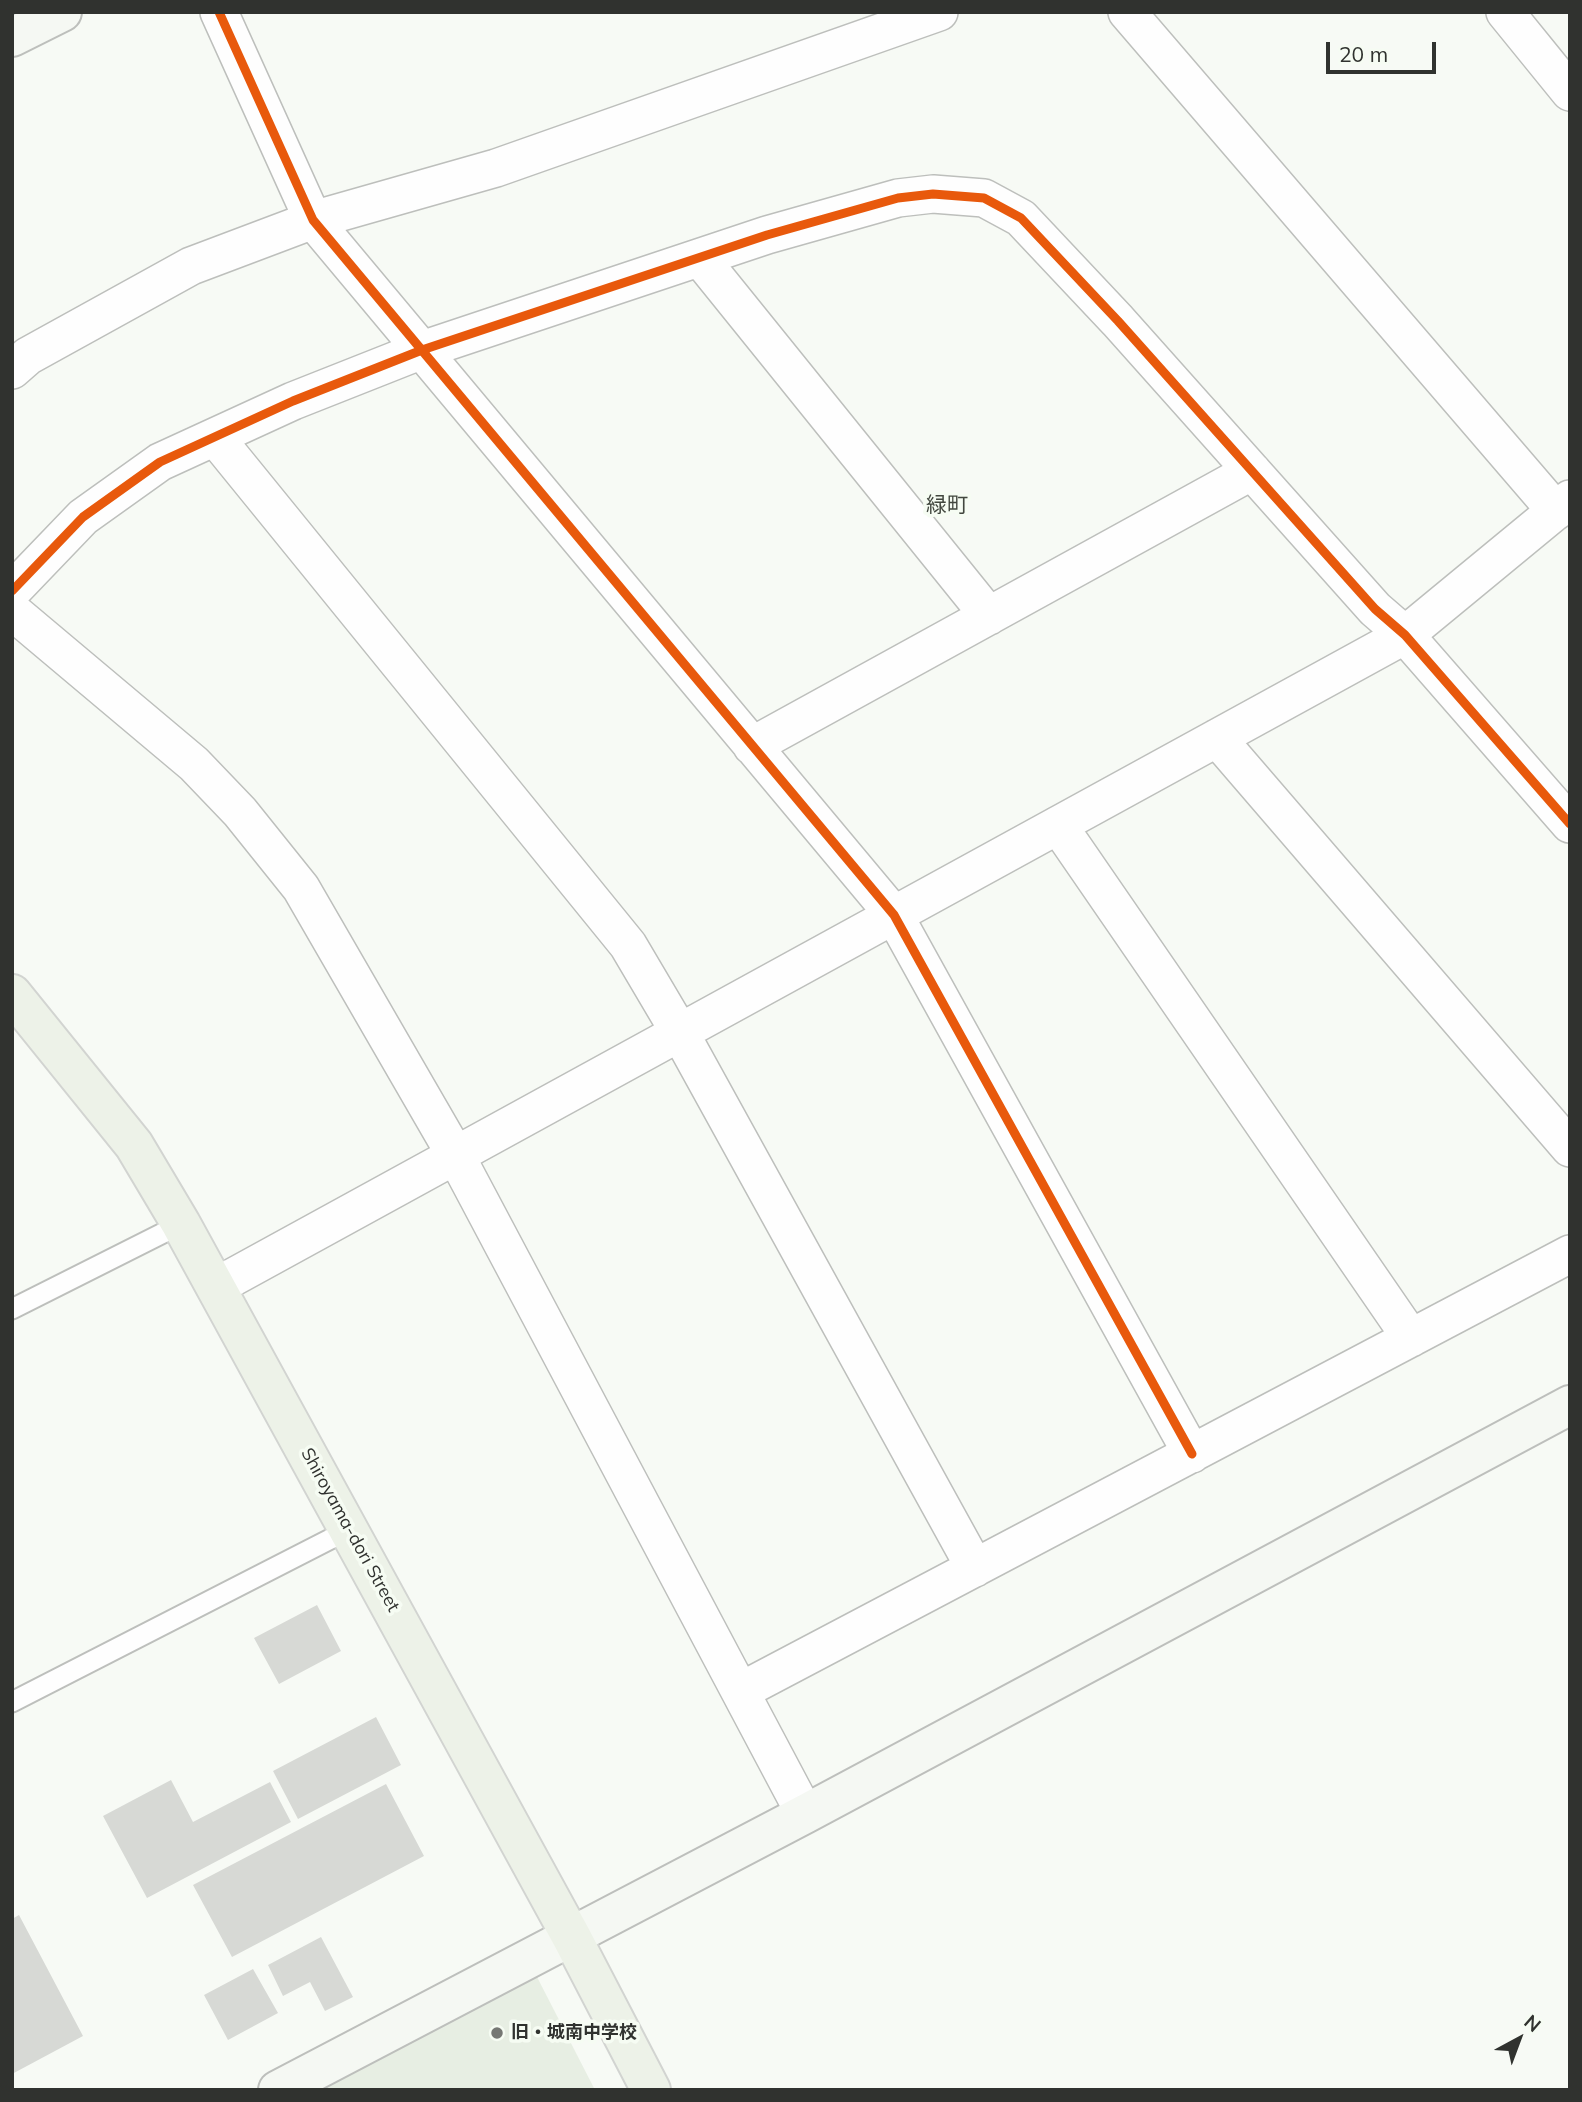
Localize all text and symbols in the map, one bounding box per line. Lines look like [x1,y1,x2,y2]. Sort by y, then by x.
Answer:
scale bar [1330,28,1440,72]
text: 20 m [1339,41,1388,67]
district label: 緑町 [926,493,968,519]
street label: Shiroyama-dori Street [296,1444,404,1616]
north arrow [1484,2004,1554,2074]
text: N [1519,2009,1546,2037]
place label: 旧・城南中学校 [511,2022,637,2044]
marker: 旧・城南中学校 [489,2025,505,2041]

